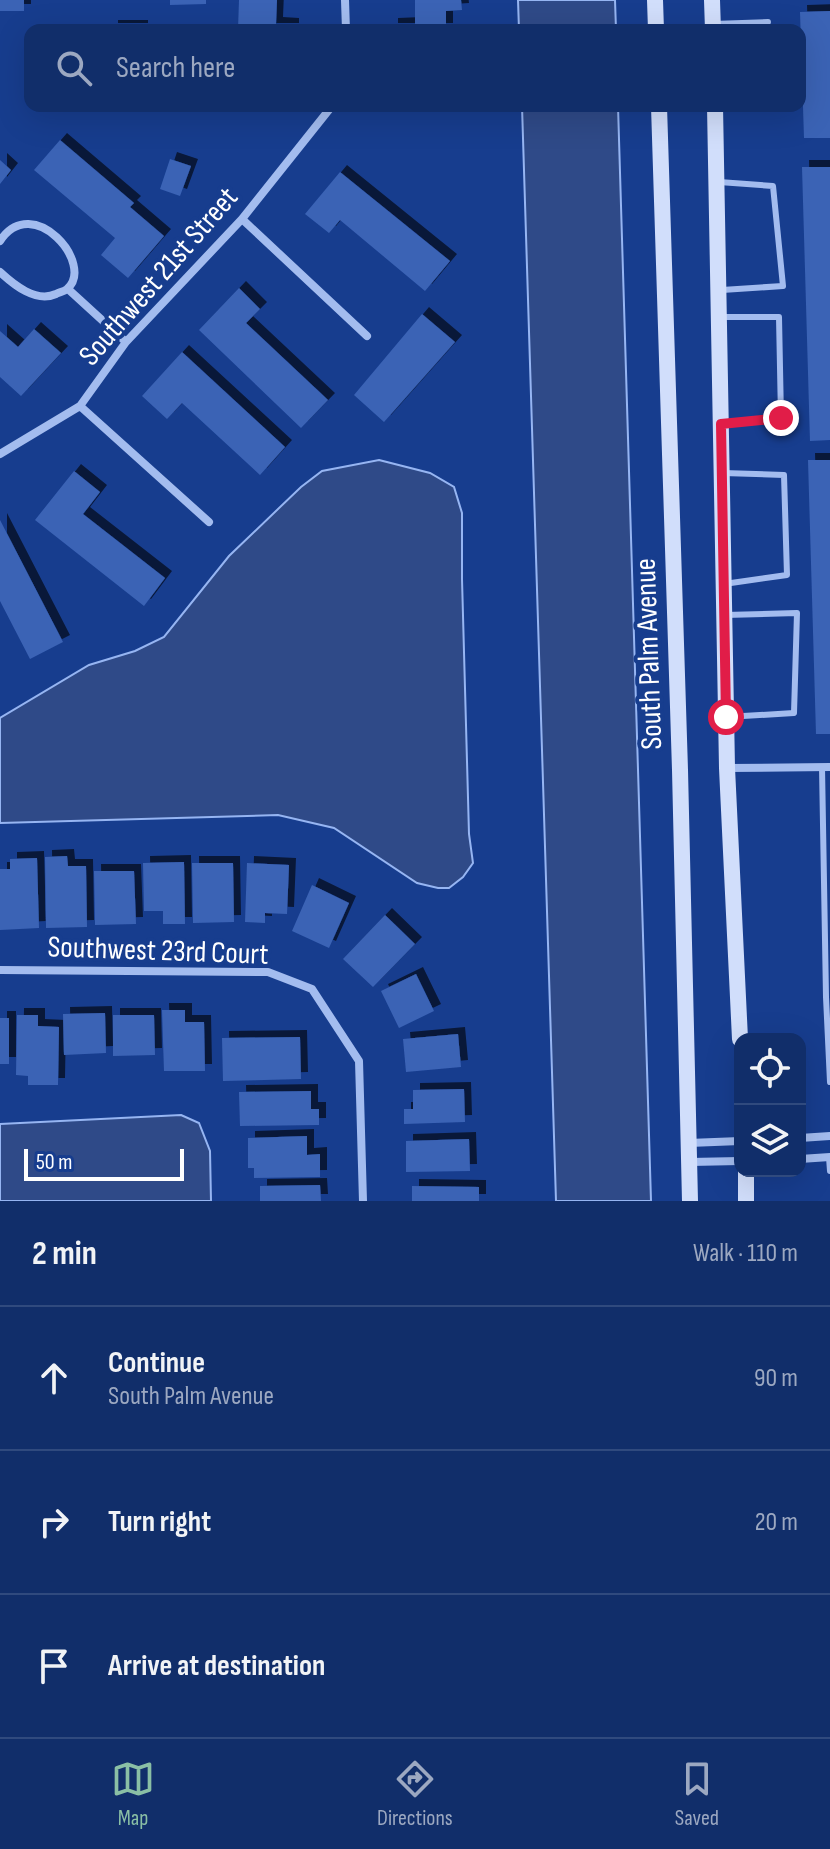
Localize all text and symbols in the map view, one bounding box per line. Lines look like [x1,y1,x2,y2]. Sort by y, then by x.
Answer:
search box [24,24,806,112]
icon: search [52,46,96,90]
text: Search here [116,50,235,86]
street label: Southwest 21st Street [72,180,246,373]
route end [763,400,799,436]
street label: South Palm Avenue [628,558,670,750]
route start [708,699,744,735]
street label: Southwest 23rd Court [47,929,269,973]
map controls [734,1033,806,1177]
button: locate [734,1033,806,1105]
button: layers [734,1105,806,1177]
scale bar [24,1145,184,1181]
text: 50 m [36,1149,72,1176]
text: 2 min [32,1233,97,1274]
text: Walk · 110 m [693,1238,798,1269]
text: Continue [108,1345,205,1381]
icon: ahead [32,1356,76,1400]
text: 90 m [754,1363,798,1394]
text: South Palm Avenue [108,1381,274,1412]
icon: right [32,1500,76,1544]
text: Turn right [108,1504,211,1540]
text: 20 m [755,1507,798,1538]
icon: arrive [32,1644,76,1688]
text: Arrive at destination [108,1648,325,1684]
tab: Map [111,1757,155,1832]
tab: Directions [377,1757,453,1832]
tab: Saved [675,1757,719,1832]

